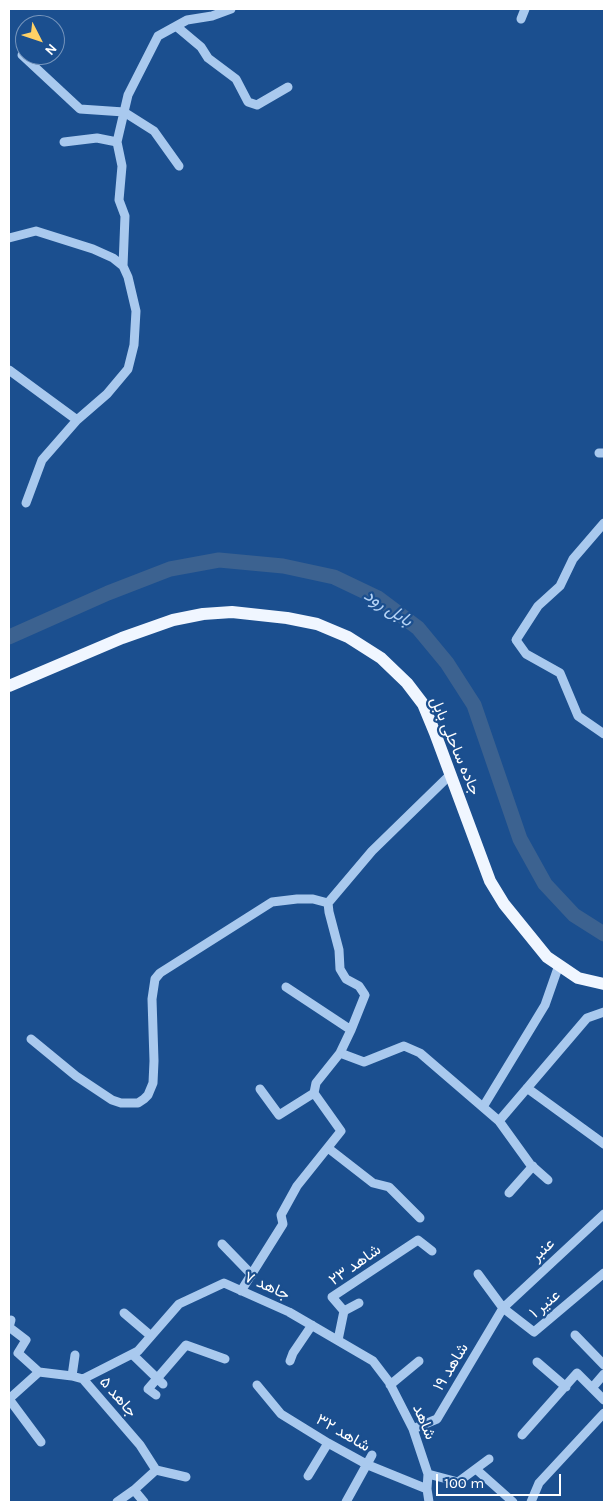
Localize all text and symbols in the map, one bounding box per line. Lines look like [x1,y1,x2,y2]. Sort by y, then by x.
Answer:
north arrow [15,15,65,65]
text: N [41,40,61,59]
water label: بابل رود [360,584,416,632]
street label: جاده ساحلی بابل [426,694,484,798]
street label: عنبر [527,1234,559,1266]
street label: شاهد ۲۳ [325,1240,385,1290]
street label: جاهد ۷ [241,1268,293,1304]
street label: عنیر ۱ [526,1285,564,1323]
street label: شاهد ۱۹ [429,1340,473,1394]
street label: جاهد ۵ [95,1373,141,1421]
street label: شاهد [408,1401,440,1443]
street label: شاهد ۳۲ [313,1410,373,1456]
scale bar [438,1464,563,1496]
text: 100 m [444,1474,484,1492]

